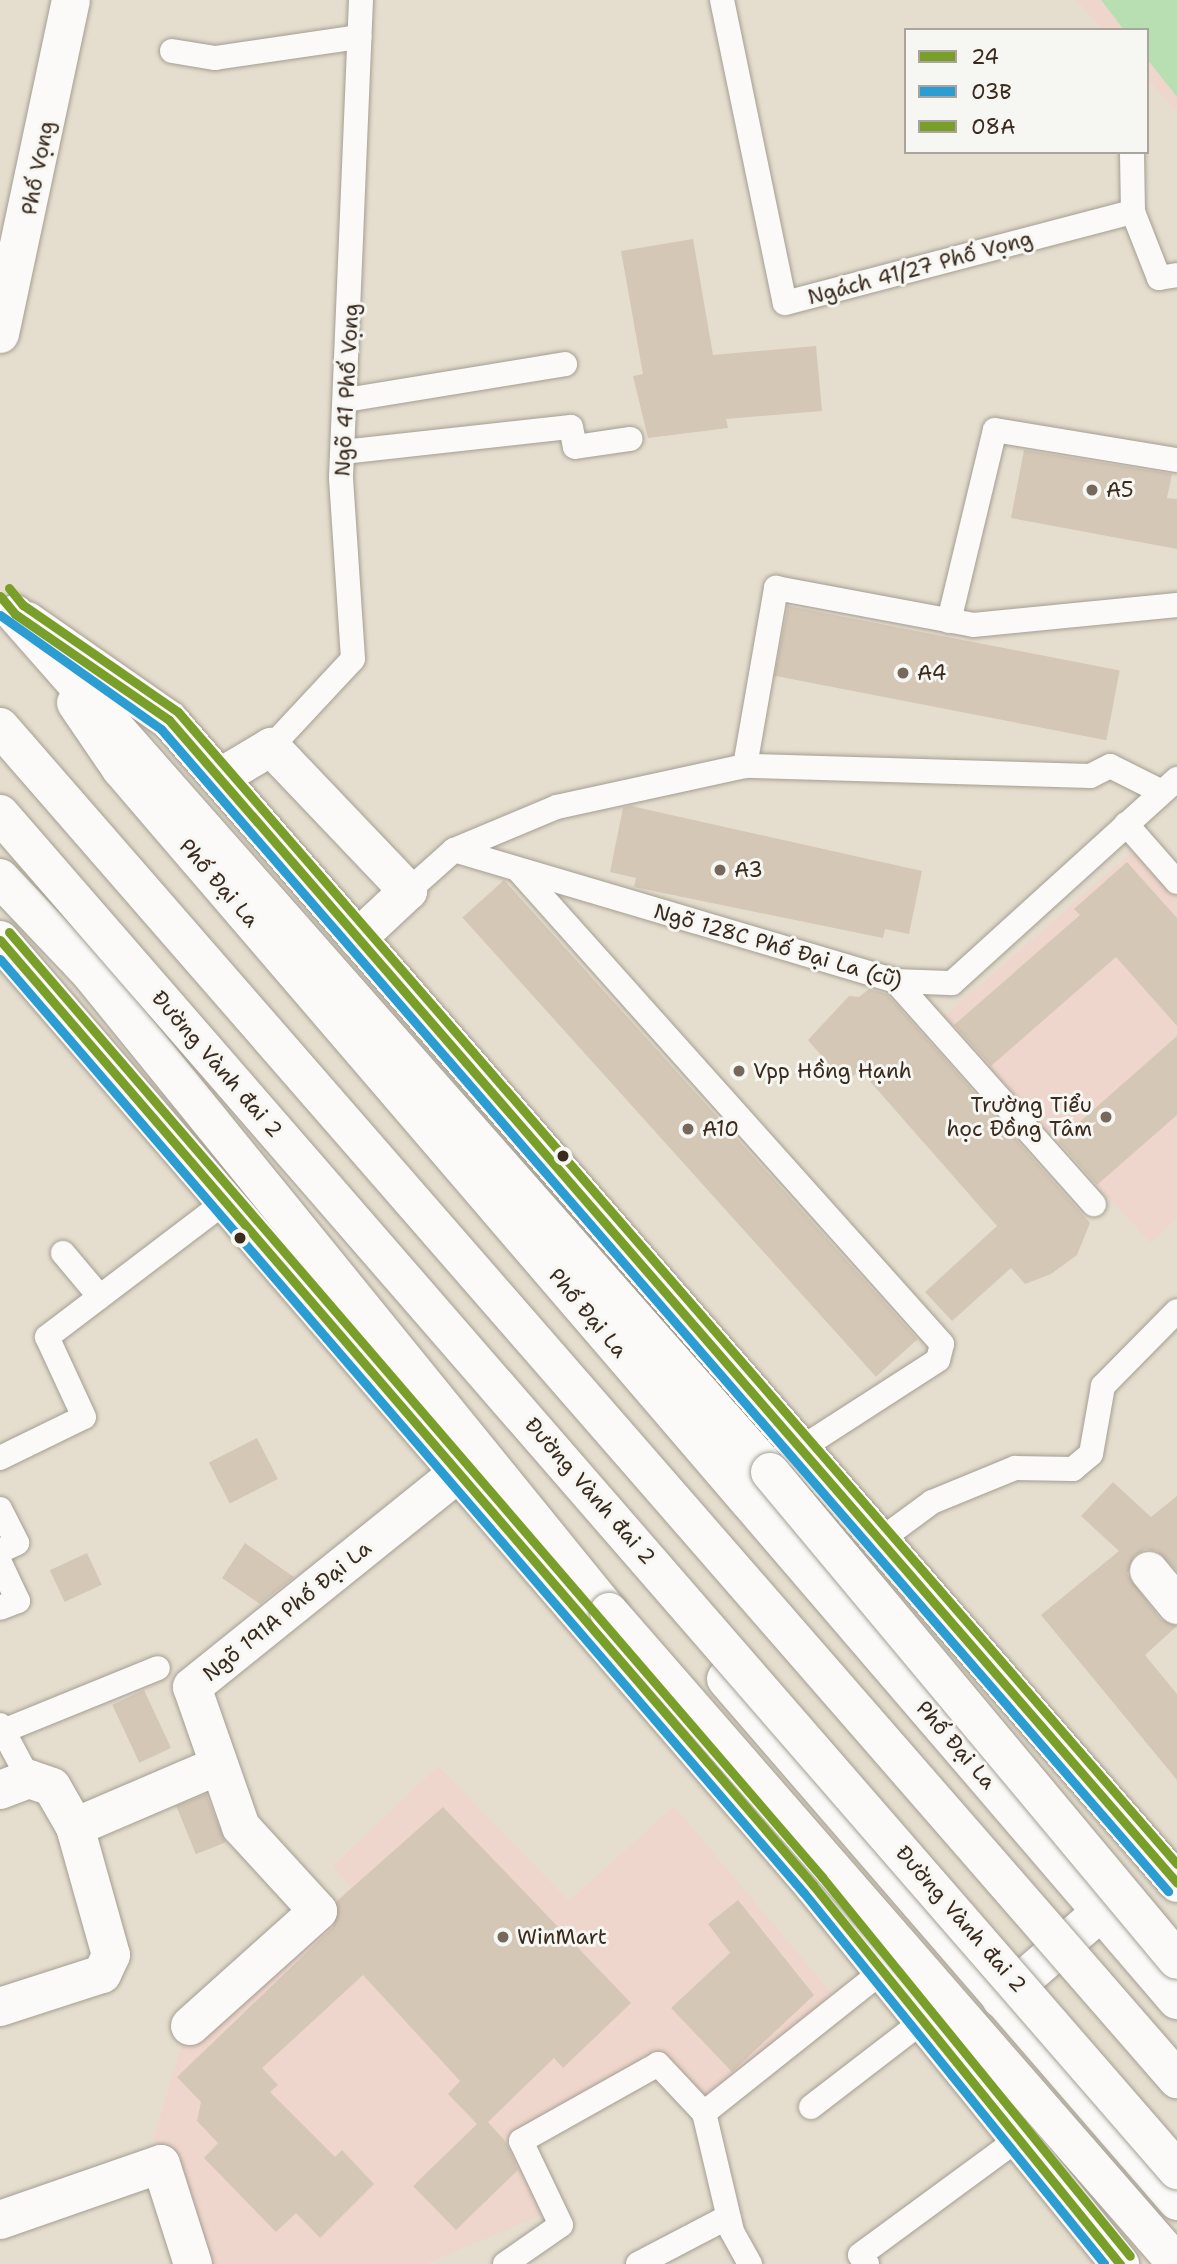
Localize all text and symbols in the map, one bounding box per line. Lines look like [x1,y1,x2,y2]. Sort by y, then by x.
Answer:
legend [904,28,1149,154]
text: 24 [971,43,999,71]
text: 03B [971,78,1012,106]
text: 08A [971,113,1015,141]
street label: Phố Vọng [17,119,59,217]
street label: Ngách 41/27 Phố Vọng [805,226,1035,310]
street label: Ngõ 41 Phố Vọng [330,303,364,477]
place label: A5 [1106,477,1134,503]
marker: A5 [1084,482,1100,498]
place label: A4 [917,660,946,686]
marker: A4 [895,665,911,681]
street label: Phố Đại La [174,834,264,932]
place label: A3 [734,857,763,883]
marker: A3 [712,862,728,878]
street label: Ngõ 128C Phố Đại La (cũ) [651,898,905,994]
street label: Đường Vành đai 2 [146,985,288,1143]
place label: Vpp Hồng Hạnh [753,1058,912,1084]
marker: Vpp Hồng Hạnh [731,1063,747,1079]
place label: Trường Tiểu học Đồng Tâm [946,1092,1092,1142]
marker: Trường Tiểu học Đồng Tâm [1098,1109,1114,1125]
place label: A10 [702,1116,739,1142]
marker: A10 [680,1121,696,1137]
unlabelled marker [556,1149,570,1163]
unlabelled marker [233,1231,247,1245]
street label: Phố Đại La [543,1263,633,1363]
street label: Đường Vành đai 2 [519,1412,661,1570]
street label: Ngõ 191A Phố Đại La [198,1535,376,1687]
street label: Phố Đại La [911,1696,1001,1794]
street label: Đường Vành đai 2 [890,1840,1032,1998]
place label: WinMart [517,1924,607,1950]
marker: WinMart [495,1929,511,1945]

